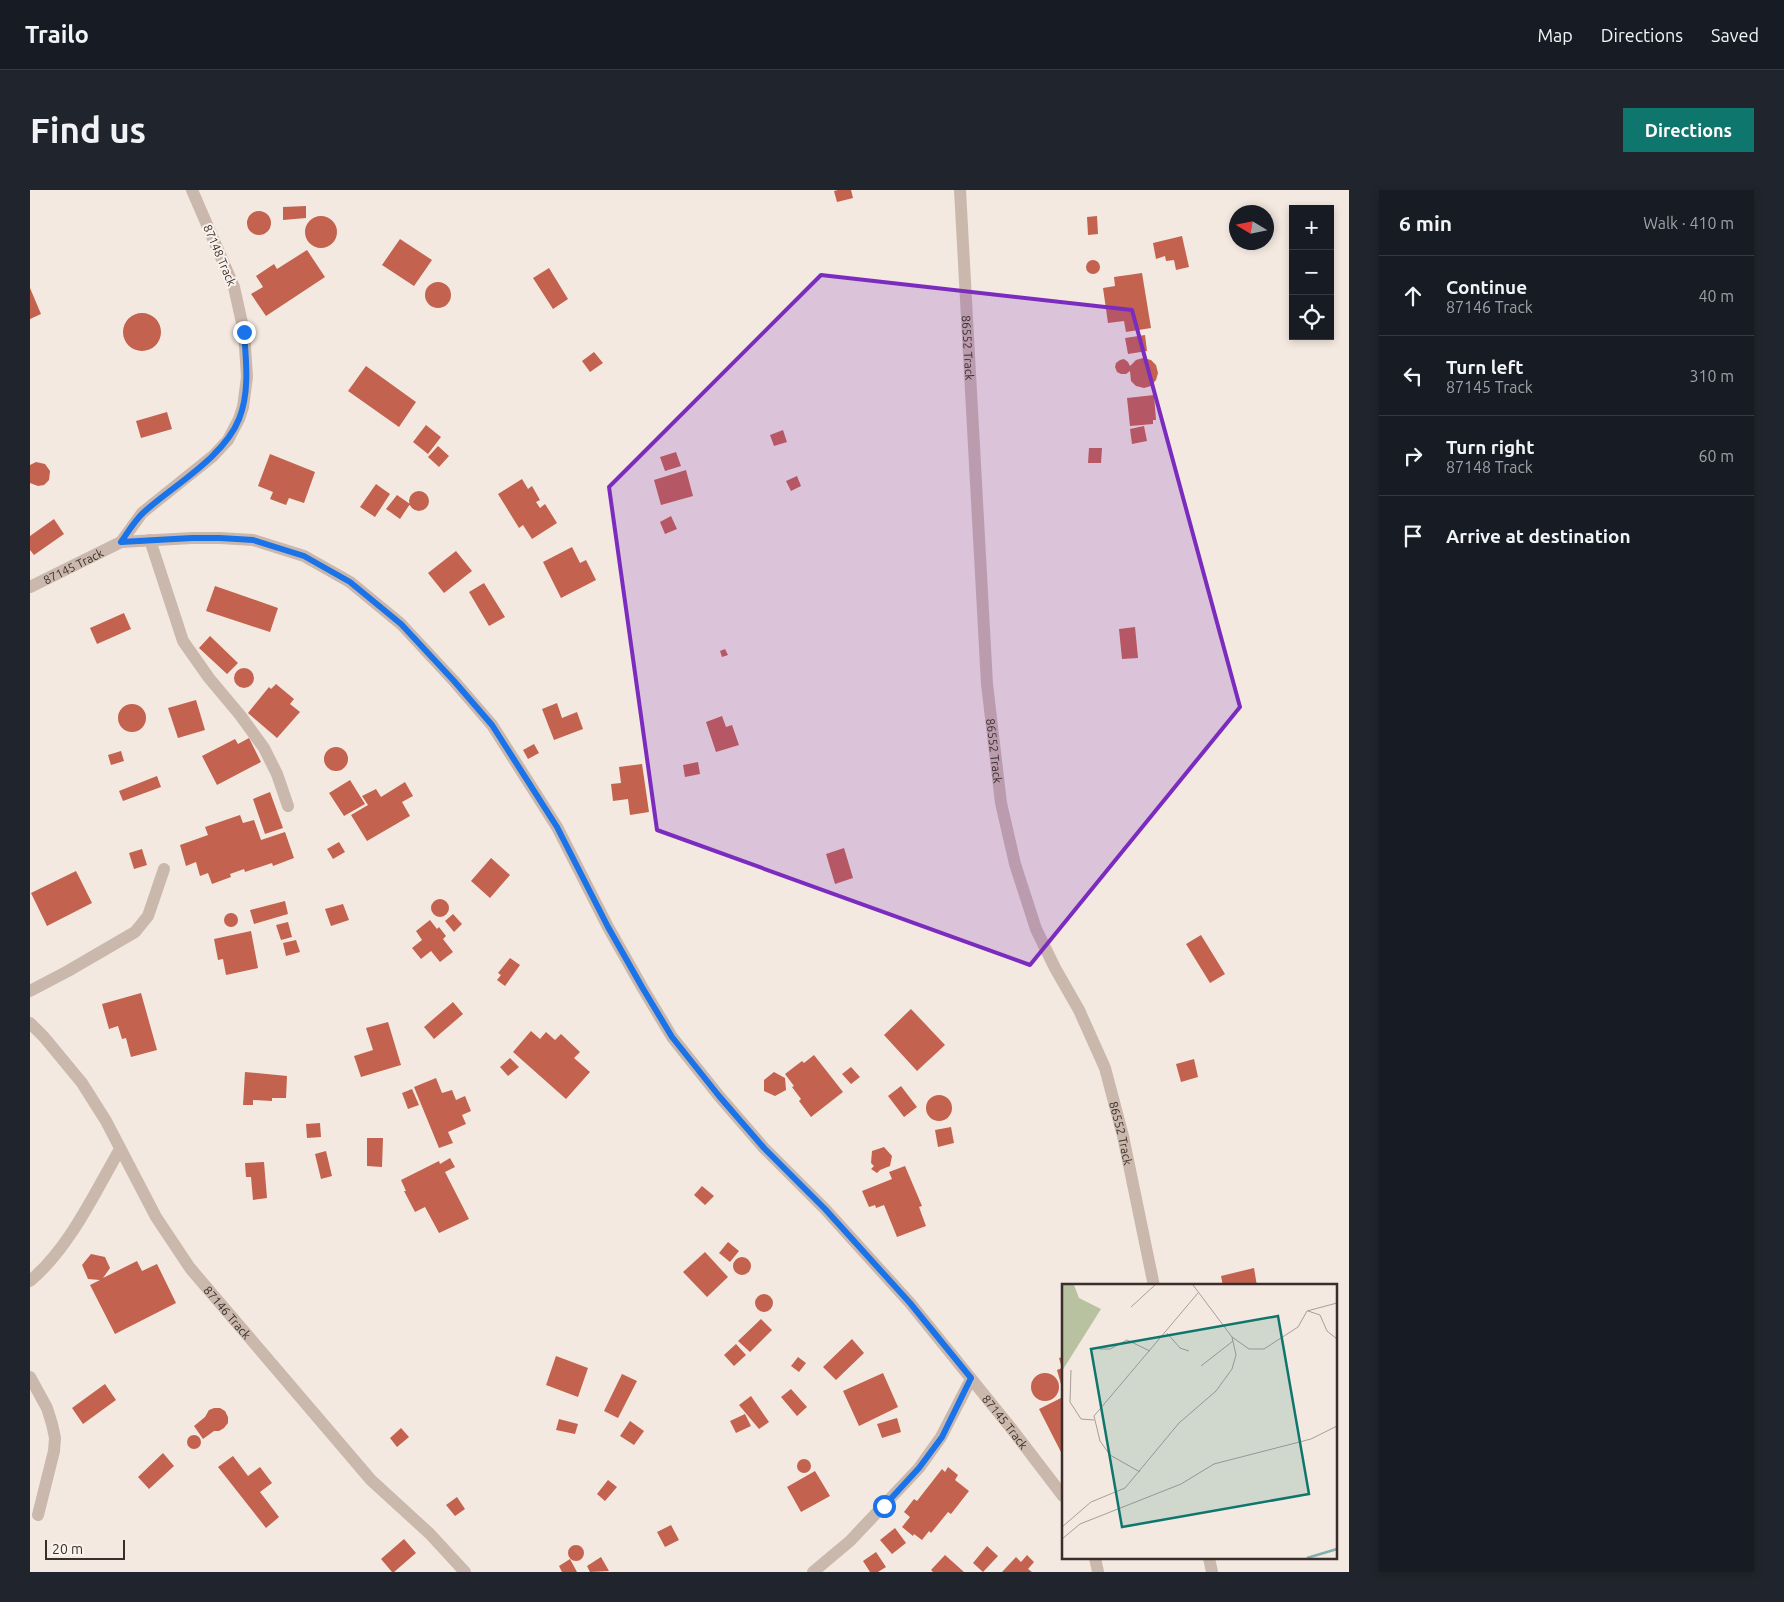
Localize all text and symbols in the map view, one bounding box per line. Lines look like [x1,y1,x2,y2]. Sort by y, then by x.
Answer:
text: Trailo [25,21,89,48]
text: Map [1537,25,1573,45]
text: Directions [1601,25,1683,45]
text: Saved [1711,25,1759,45]
button: Directions [1623,108,1754,152]
text: Find us [30,110,146,150]
north arrow [1229,205,1274,250]
map controls [1289,205,1334,340]
button: + [1289,205,1334,250]
text: 6 min [1399,211,1452,235]
text: Walk · 410 m [1643,214,1734,232]
street label: 87148 Track [201,222,239,288]
button: − [1289,250,1334,295]
text: Continue [1446,276,1527,298]
icon: ahead [1399,282,1427,310]
text: 40 m [1698,287,1734,305]
button: locate [1289,295,1334,340]
text: 87146 Track [1446,298,1533,316]
street label: 86552 Track [960,315,977,381]
route end [233,321,256,344]
text: Turn left [1446,356,1524,378]
icon: left [1399,362,1427,390]
text: 310 m [1689,367,1734,385]
text: 87145 Track [1446,378,1533,396]
text: Turn right [1446,436,1534,458]
icon: right [1399,442,1427,470]
text: 60 m [1698,447,1734,465]
text: 87148 Track [1446,458,1533,476]
icon: arrive [1399,522,1427,550]
text: Arrive at destination [1446,525,1631,547]
street label: 87145 Track [41,545,105,586]
street label: 86552 Track [985,718,1005,784]
street label: 86552 Track [1108,1100,1135,1166]
street label: 87146 Track [202,1283,254,1341]
inset map [1062,1284,1336,1560]
street label: 87145 Track [980,1392,1031,1451]
route start [873,1495,896,1518]
scale bar [45,1537,125,1560]
text: 20 m [52,1541,83,1557]

